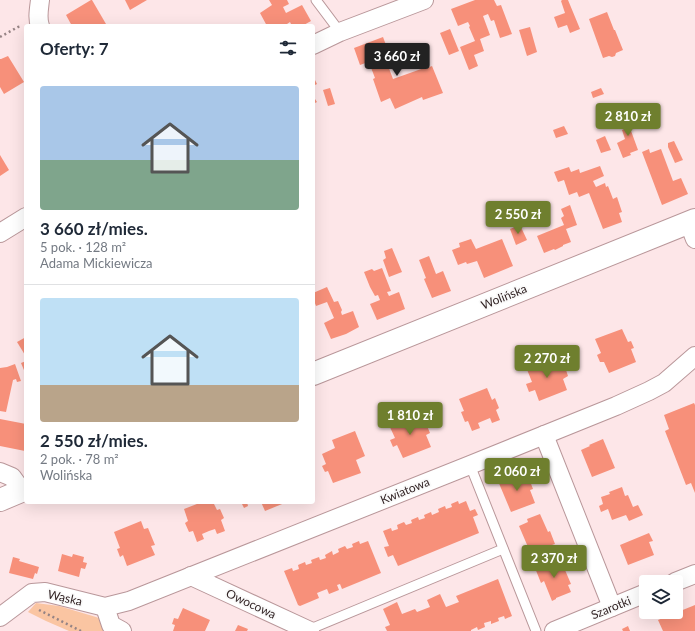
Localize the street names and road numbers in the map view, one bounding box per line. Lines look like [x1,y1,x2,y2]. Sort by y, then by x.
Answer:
street label: Wolińska [479,281,529,313]
street label: Kwiatowa [378,474,432,507]
street label: Owocowa [224,585,279,622]
street label: Wąska [46,586,84,609]
street label: Szarotki [589,593,633,622]

